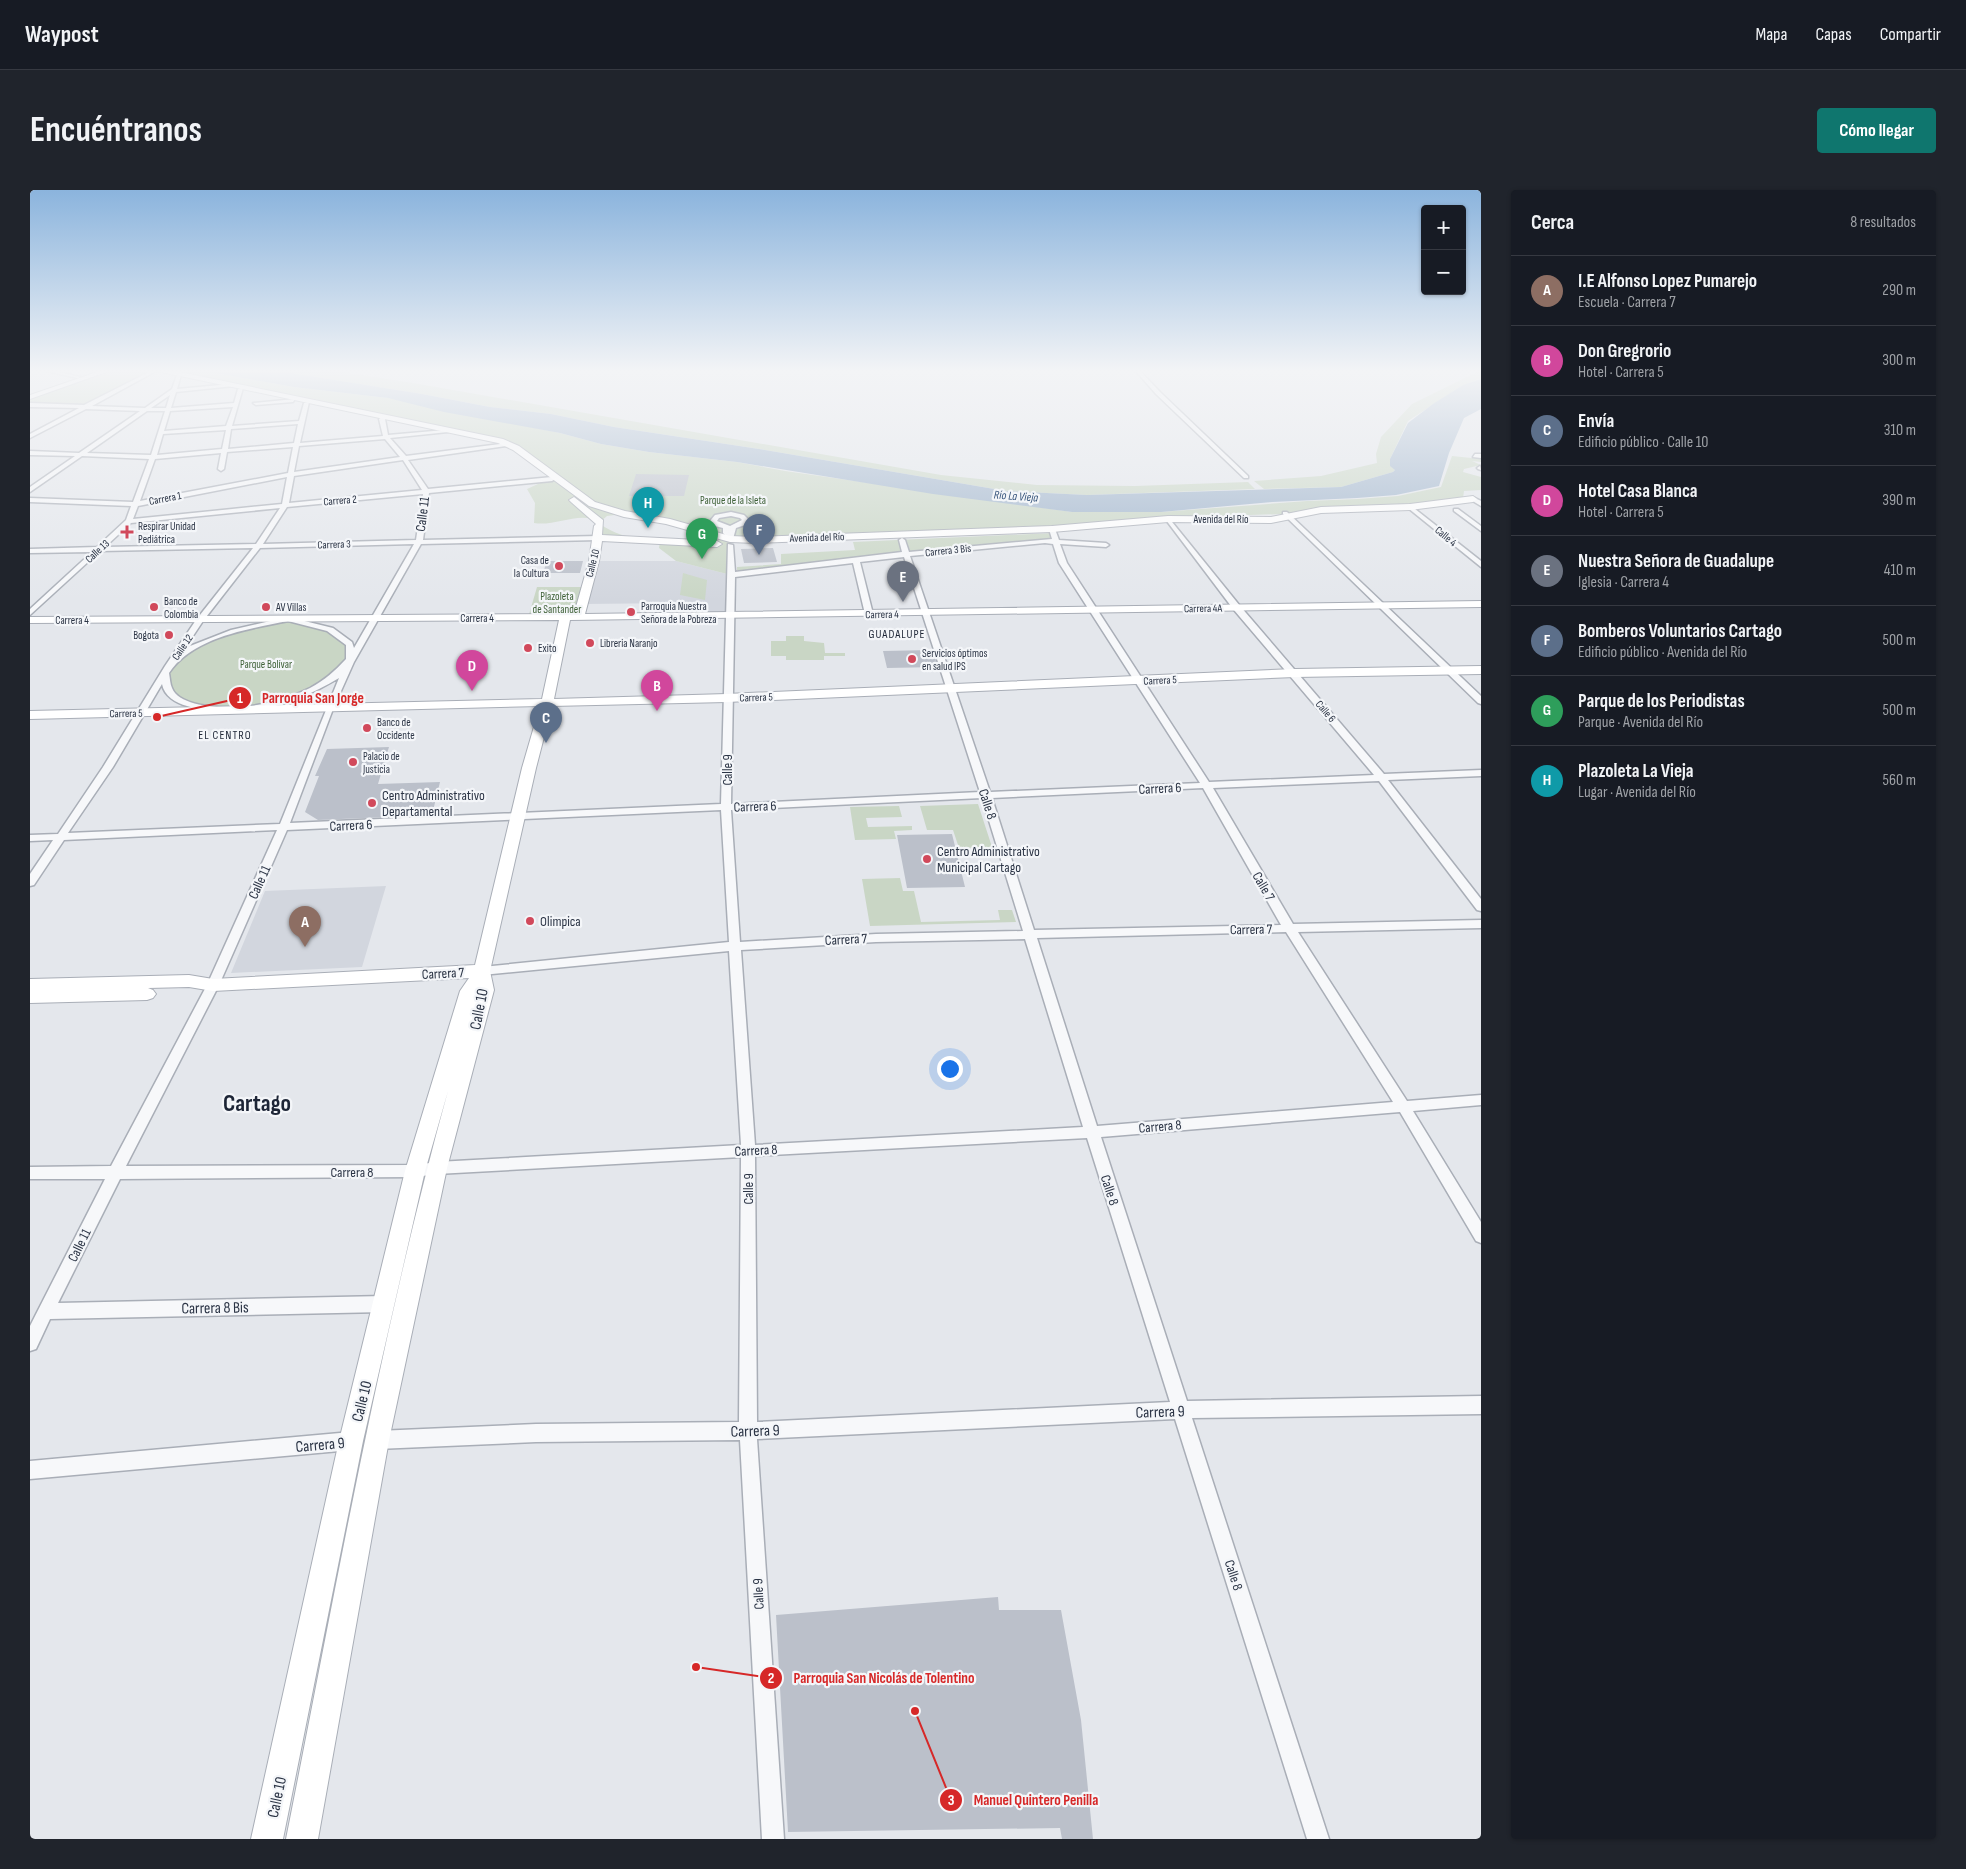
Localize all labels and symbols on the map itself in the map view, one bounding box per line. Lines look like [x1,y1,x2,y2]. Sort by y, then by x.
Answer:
pin: H [632,487,664,528]
water label: Río La Vieja [993,487,1039,506]
street label: Carrera 1 [148,489,183,508]
street label: Carrera 2 [323,493,358,508]
park label: Parque de la Isleta [700,494,766,507]
street label: Calle 11 [412,496,433,532]
street label: Avenida del Río [1193,513,1249,526]
pin: F [743,514,775,555]
pin: G [686,518,718,559]
place label: Respirar Unidad Pediátrica [138,520,196,546]
street label: Calle 4 [1432,524,1459,549]
marker: Respirar Unidad Pediátrica [120,525,134,539]
street label: Avenida del Río [788,530,845,545]
street label: Calle 13 [83,537,112,566]
street label: Carrera 3 [317,537,351,552]
street label: Carrera 3 Bis [924,542,972,559]
street label: Calle 10 [583,548,602,578]
place label: Casa de la Cultura [514,554,549,580]
marker: Casa de la Cultura [553,560,565,572]
pin: E [887,561,919,602]
park label: Plazoleta de Santander [533,590,581,616]
place label: Banco de Colombia [164,595,198,621]
place label: Parroquia Nuestra Señora de la Pobreza [641,600,717,626]
marker: Banco de Colombia [148,601,160,613]
marker: AV Villas [260,601,272,613]
place label: AV Villas [275,601,306,614]
street label: Carrera 4A [1184,602,1223,615]
marker: Parroquia Nuestra Señora de la Pobreza [625,606,637,618]
street label: Carrera 4 [865,608,899,621]
street label: Carrera 4 [460,612,494,625]
street label: Carrera 4 [55,614,89,627]
district label: GUADALUPE [868,627,926,642]
place label: Bogota [133,629,159,642]
marker: Bogota [163,629,175,641]
street label: Calle 12 [169,632,196,663]
marker: Libreria Naranjo [584,637,596,649]
place label: Libreria Naranjo [600,637,658,650]
marker: Exito [522,642,534,654]
place label: Exito [538,642,557,655]
place label: Servicios óptimos en salud IPS [922,647,988,673]
pin: D [456,650,488,691]
marker: Servicios óptimos en salud IPS [906,653,918,665]
park label: Parque Bolívar [240,658,292,671]
pin: B [641,670,673,711]
street label: Carrera 5 [1143,673,1177,688]
callout: Parroquia San Jorge [227,683,374,713]
text: 1 [237,689,243,708]
text: Parroquia San Jorge [262,689,364,708]
street label: Carrera 5 [739,690,773,705]
street label: Calle 6 [1313,698,1339,725]
pin: C [530,702,562,743]
street label: Carrera 5 [109,707,143,720]
place label: Banco de Occidente [377,716,415,742]
marker: Banco de Occidente [361,722,373,734]
district label: EL CENTRO [198,728,252,743]
place label: Palacio de Justicia [362,750,400,776]
street label: Calle 9 [719,754,736,786]
marker: Palacio de Justicia [347,756,359,768]
street label: Carrera 6 [1138,779,1182,798]
place label: Centro Administrativo Departamental [382,787,485,820]
street label: Calle 8 [975,787,1000,822]
marker: Centro Administrativo Departamental [366,797,378,809]
street label: Carrera 6 [733,797,777,816]
street label: Carrera 6 [329,816,373,835]
place label: Centro Administrativo Municipal Cartago [937,843,1040,876]
marker: Centro Administrativo Municipal Cartago [921,853,933,865]
street label: Calle 11 [245,863,274,902]
street label: Calle 7 [1249,869,1279,904]
pin: A [289,906,321,947]
place label: Olimpica [540,913,581,930]
marker: Olimpica [524,915,536,927]
street label: Carrera 7 [1230,921,1273,938]
street label: Carrera 7 [824,930,868,949]
street label: Carrera 7 [421,964,465,983]
street label: Calle 10 [466,987,493,1031]
your location [937,1056,963,1082]
district label: Cartago [223,1089,291,1118]
street label: Carrera 8 [1138,1116,1182,1137]
street label: Carrera 8 [734,1141,778,1160]
street label: Carrera 8 [331,1164,373,1181]
street label: Calle 9 [740,1173,757,1205]
street label: Calle 8 [1097,1173,1122,1208]
street label: Calle 11 [64,1226,95,1265]
street label: Carrera 8 Bis [181,1298,249,1319]
street label: Calle 10 [348,1379,377,1424]
street label: Carrera 9 [1135,1402,1185,1423]
street label: Carrera 9 [730,1421,780,1442]
street label: Carrera 9 [295,1434,345,1457]
street label: Calle 8 [1221,1558,1246,1593]
street label: Calle 9 [749,1578,768,1610]
callout: Parroquia San Nicolás de Tolentino [759,1663,985,1693]
text: 2 [768,1669,774,1688]
text: Parroquia San Nicolás de Tolentino [794,1669,974,1688]
street label: Calle 10 [264,1775,291,1819]
callout: Manuel Quintero Penilla [938,1785,1108,1815]
text: 3 [948,1791,955,1810]
text: Manuel Quintero Penilla [974,1791,1098,1810]

